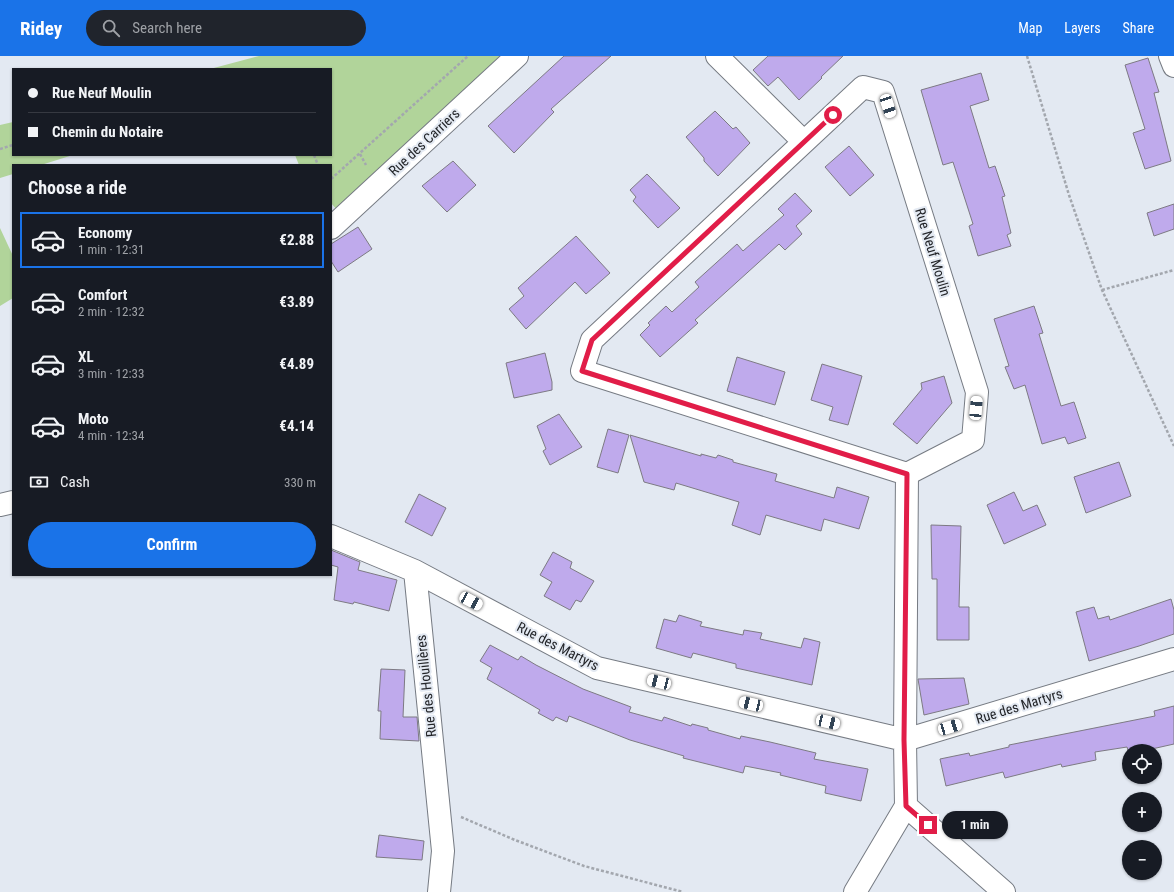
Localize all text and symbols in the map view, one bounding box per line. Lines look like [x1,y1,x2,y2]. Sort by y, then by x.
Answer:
search box [86,10,366,46]
text: Ridey [20,17,62,40]
icon: search [100,17,122,39]
text: Search here [132,19,202,37]
text: Map [1018,20,1042,36]
text: Layers [1064,20,1101,36]
text: Share [1123,20,1154,36]
text: Rue Neuf Moulin [52,84,152,102]
car [879,93,897,119]
street label: Rue des Carriers [385,105,463,179]
route start [824,106,842,124]
text: Chemin du Notaire [52,123,163,141]
text: Choose a ride [28,177,127,198]
street label: Rue Neuf Moulin [912,206,954,298]
icon: car [30,222,66,258]
text: Economy [78,224,132,242]
text: €2.88 [279,231,314,249]
text: 1 min · 12:31 [78,242,144,257]
icon: car [30,284,66,320]
text: Comfort [78,286,127,304]
text: €3.89 [279,293,314,311]
text: 2 min · 12:32 [78,304,144,319]
icon: car [30,346,66,382]
text: XL [78,348,94,366]
text: €4.89 [279,355,314,373]
text: 3 min · 12:33 [78,366,144,381]
car [969,396,983,420]
icon: car [30,408,66,444]
text: Moto [78,410,109,428]
text: €4.14 [279,417,314,435]
text: 4 min · 12:34 [78,428,144,443]
icon: cash [28,471,50,493]
text: Cash [60,473,90,491]
text: 330 m [284,475,316,490]
button: Confirm [28,522,316,568]
car [458,590,484,612]
street label: Rue des Martyrs [514,619,602,673]
street label: Rue des Houillères [413,634,439,738]
car [646,673,672,691]
street label: Rue des Martyrs [974,685,1064,727]
car [738,695,764,713]
car [815,713,841,731]
car [937,718,963,736]
map controls [1122,744,1162,880]
button: locate [1122,744,1162,784]
button: + [1122,792,1162,832]
callout: 1 min [942,811,1008,839]
route end [919,816,937,834]
text: 1 min [961,817,989,832]
button: − [1122,840,1162,880]

